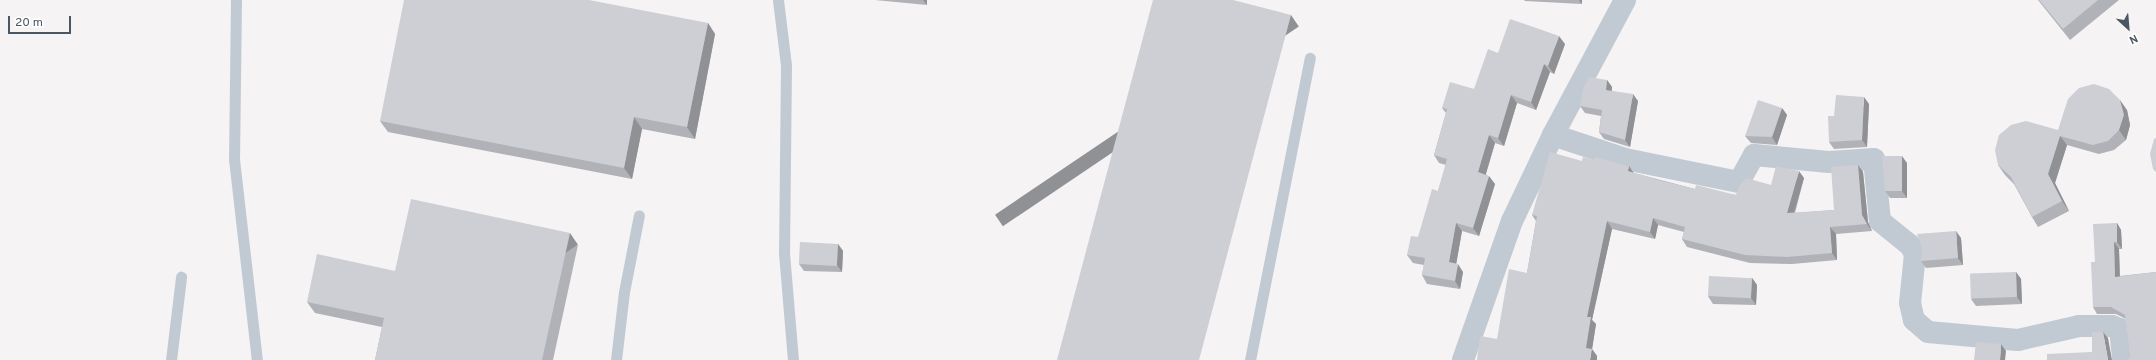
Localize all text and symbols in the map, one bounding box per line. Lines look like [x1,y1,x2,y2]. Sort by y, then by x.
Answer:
scale bar [10,8,73,34]
north arrow [2108,8,2148,48]
text: 20 m [15,15,43,31]
text: N [2127,31,2140,47]

